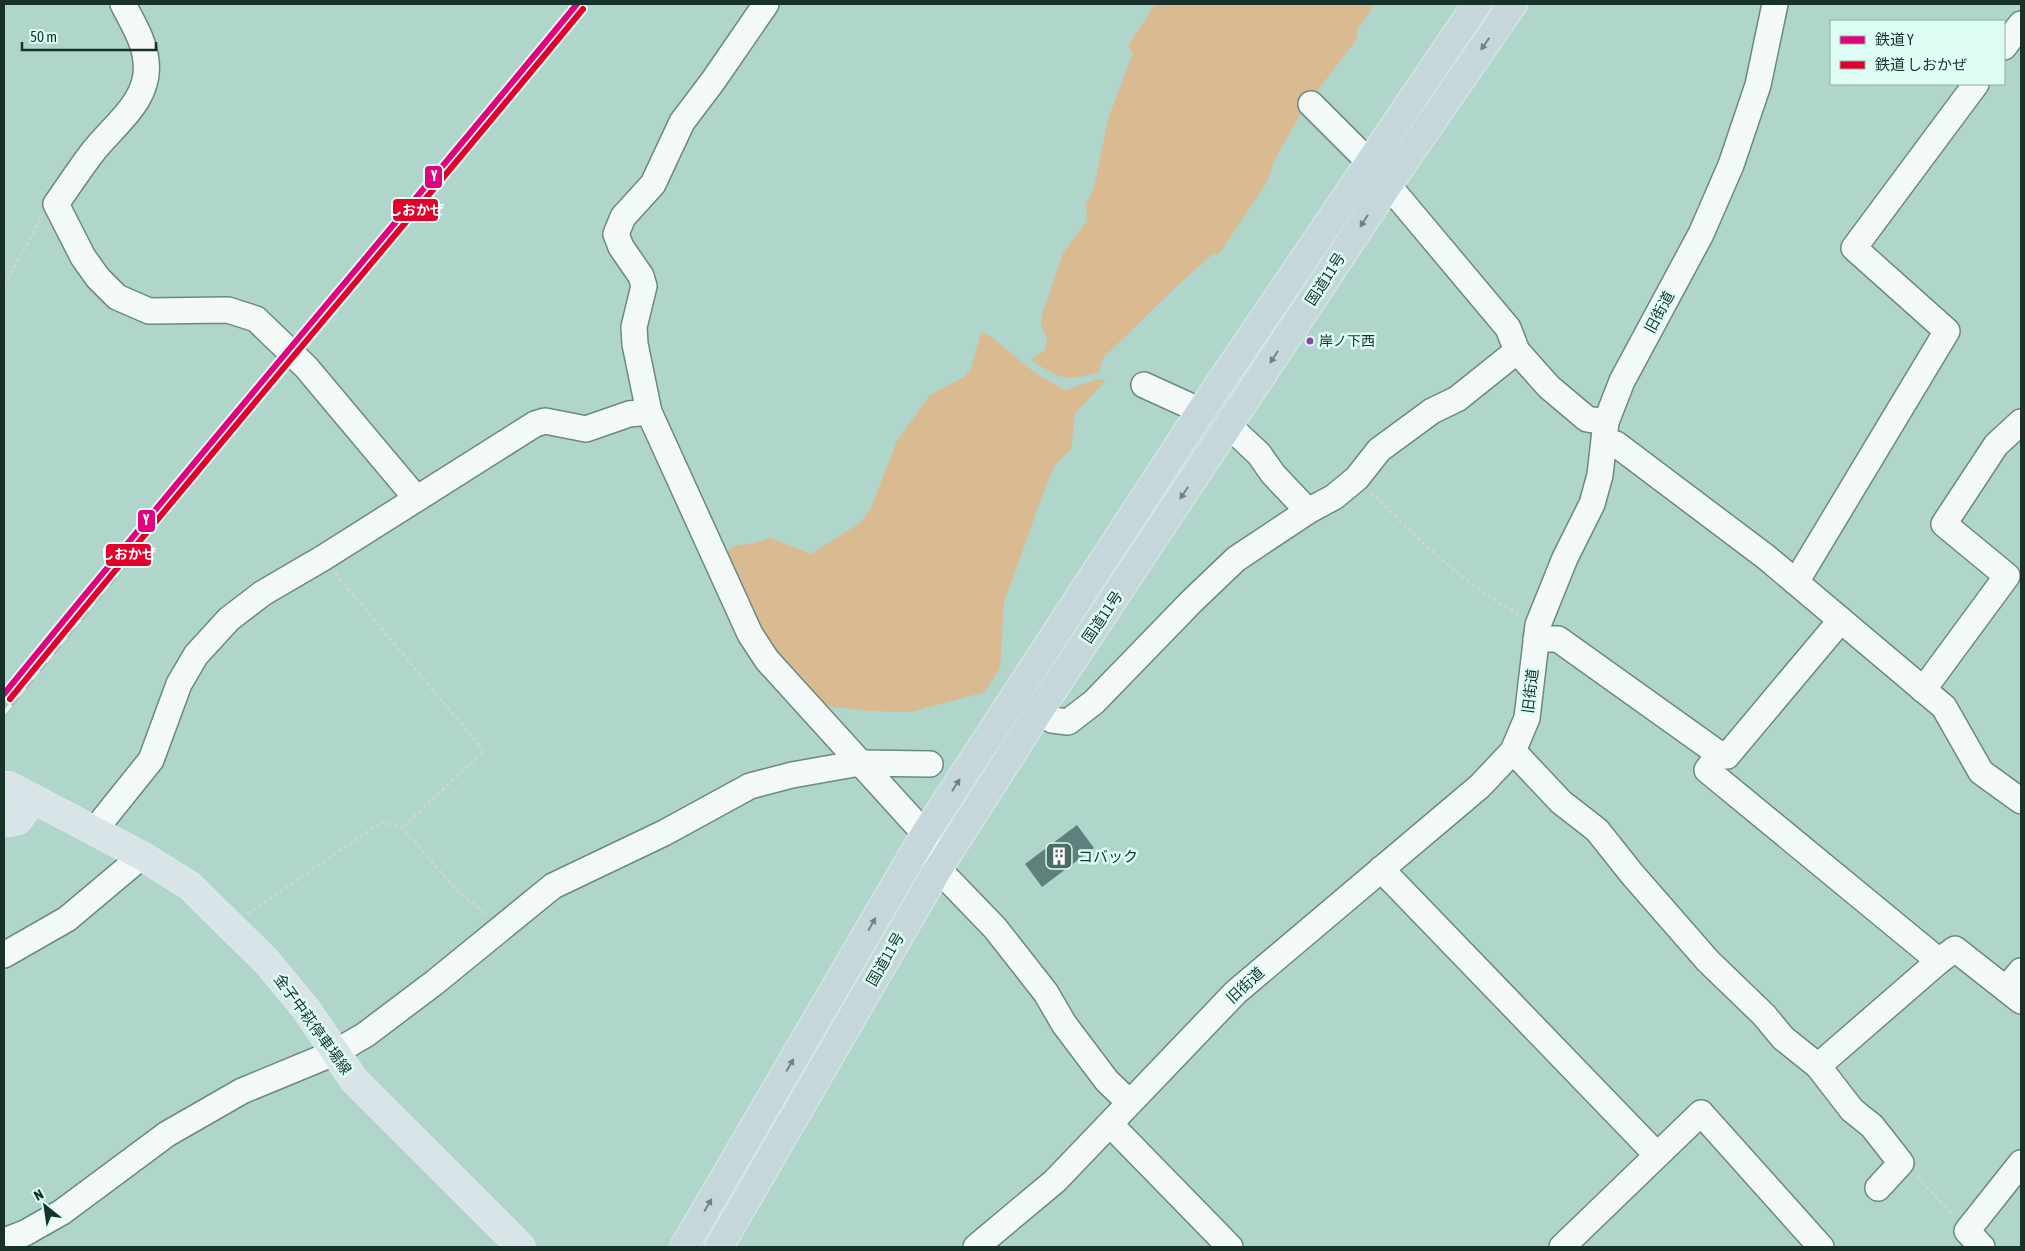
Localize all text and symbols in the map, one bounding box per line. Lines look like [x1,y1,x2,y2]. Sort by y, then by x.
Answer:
scale bar [22,20,156,52]
legend [1830,20,2005,85]
text: 50 m [30,28,57,45]
text: 鉄道 Y [1875,31,1914,48]
one-way arrow [1480,37,1490,51]
text: 鉄道 しおかぜ [1875,56,1967,73]
line badge: Y [424,165,443,189]
text: Y [430,168,438,184]
line badge: しおかぜ [392,198,439,222]
text: しおかぜ [388,202,444,218]
one-way arrow [1359,215,1368,228]
street label: 国道11号 [1302,250,1348,308]
street label: 旧街道 [1641,288,1677,336]
place label: 岸ノ下西 [1319,333,1375,349]
marker: 岸ノ下西 [1305,336,1315,346]
one-way arrow [1269,350,1279,364]
one-way arrow [1180,486,1189,499]
line badge: Y [137,509,156,533]
text: Y [142,512,150,528]
line badge: しおかぜ [105,543,152,567]
text: しおかぜ [100,546,156,562]
street label: 国道11号 [1078,588,1126,646]
street label: 旧街道 [1519,668,1541,714]
one-way arrow [951,779,961,792]
building icon: コバック [1044,841,1074,871]
place label: コバック [1078,848,1138,865]
one-way arrow [867,918,876,931]
street label: 国道11号 [863,929,907,989]
street label: 旧街道 [1223,963,1267,1007]
street label: 金子中萩停車場線 [271,970,355,1078]
one-way arrow [786,1057,794,1072]
north arrow [20,1181,70,1231]
text: N [31,1186,46,1204]
one-way arrow [704,1199,713,1212]

